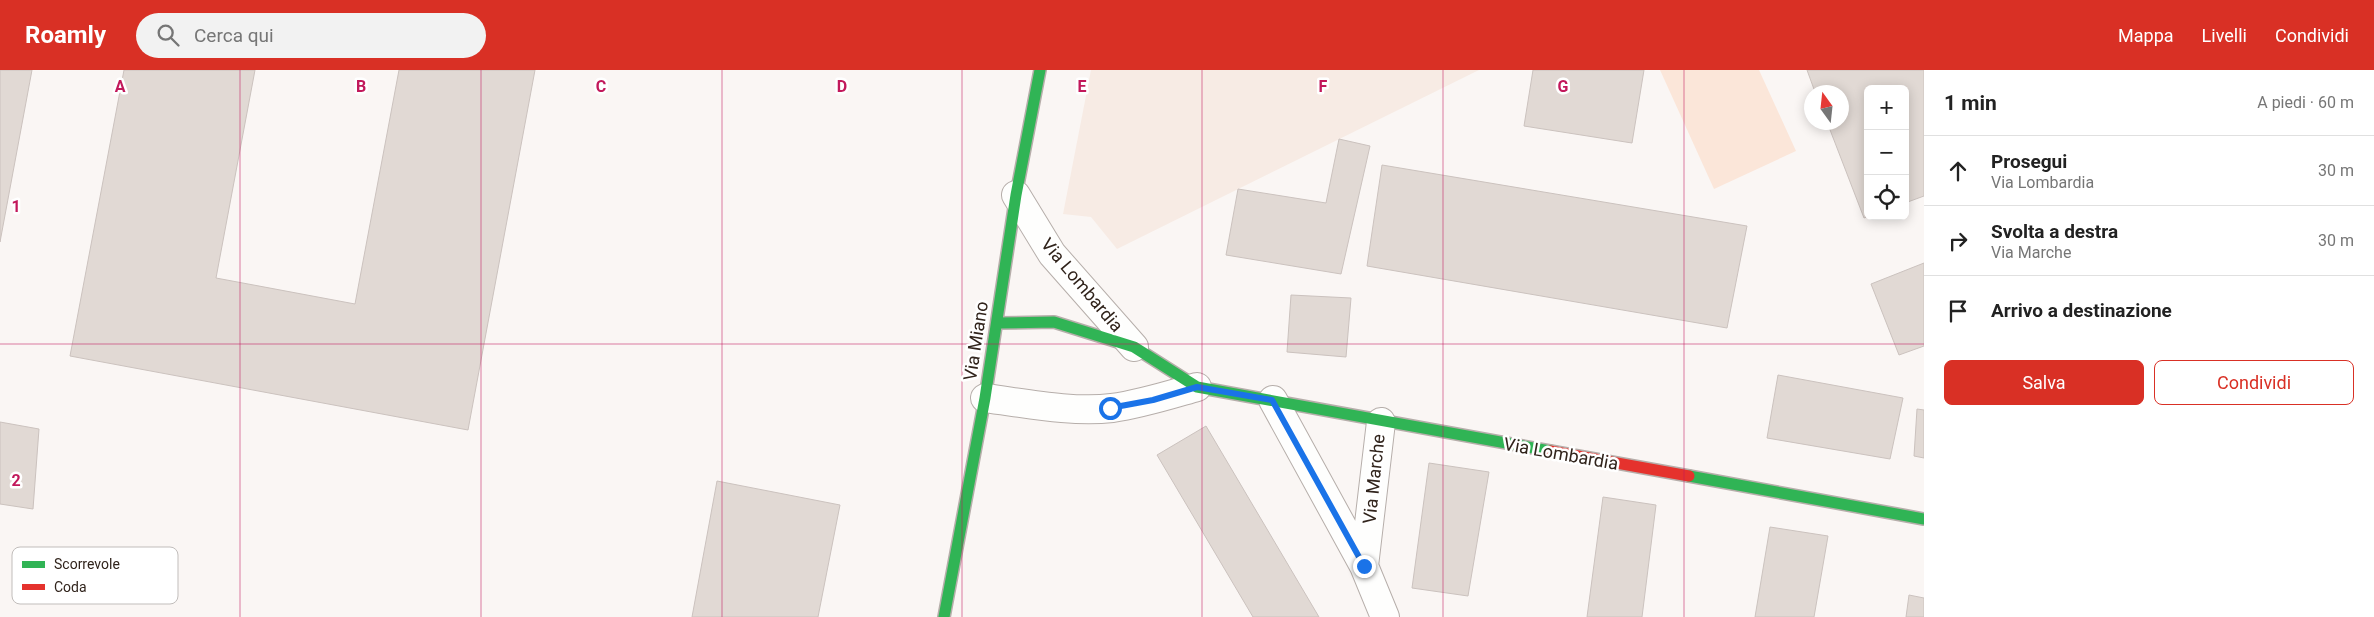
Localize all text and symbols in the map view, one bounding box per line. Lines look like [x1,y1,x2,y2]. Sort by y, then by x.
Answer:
search box [136,13,486,58]
text: Roamly [25,21,106,49]
icon: search [154,21,182,49]
text: Cerca qui [194,24,274,47]
text: Mappa [2118,25,2174,46]
text: Livelli [2202,25,2247,46]
text: Condividi [2275,25,2349,46]
text: A [115,77,126,96]
text: B [356,77,366,96]
text: C [596,77,606,96]
text: D [837,77,847,96]
text: E [1078,77,1087,96]
text: F [1319,77,1328,96]
text: G [1558,77,1569,96]
north arrow [1804,85,1849,130]
map controls [1864,85,1909,220]
button: + [1864,85,1909,130]
text: 1 min [1944,91,1997,115]
text: A piedi · 60 m [2257,93,2354,112]
button: − [1864,130,1909,175]
text: Prosegui [1991,150,2067,173]
icon: ahead [1944,157,1972,185]
text: 30 m [2318,161,2354,180]
text: Via Lombardia [1991,173,2094,192]
button: locate [1864,175,1909,220]
text: 1 [11,197,21,216]
text: Svolta a destra [1991,220,2118,243]
icon: right [1944,227,1972,255]
text: 30 m [2318,231,2354,250]
street label: Via Lombardia [1037,233,1128,336]
text: Via Marche [1991,243,2071,262]
icon: arrive [1944,297,1972,325]
text: Arrivo a destinazione [1991,299,2172,322]
street label: Via Miano [959,300,992,382]
button: Salva [1944,360,2144,405]
button: Condividi [2154,360,2354,405]
route start [1099,397,1122,420]
street label: Via Marche [1358,433,1389,525]
street label: Via Lombardia [1502,433,1620,474]
text: 2 [11,471,21,490]
legend [12,547,178,604]
route end [1353,555,1376,578]
text: Scorrevole [54,556,120,572]
text: Coda [54,579,87,595]

